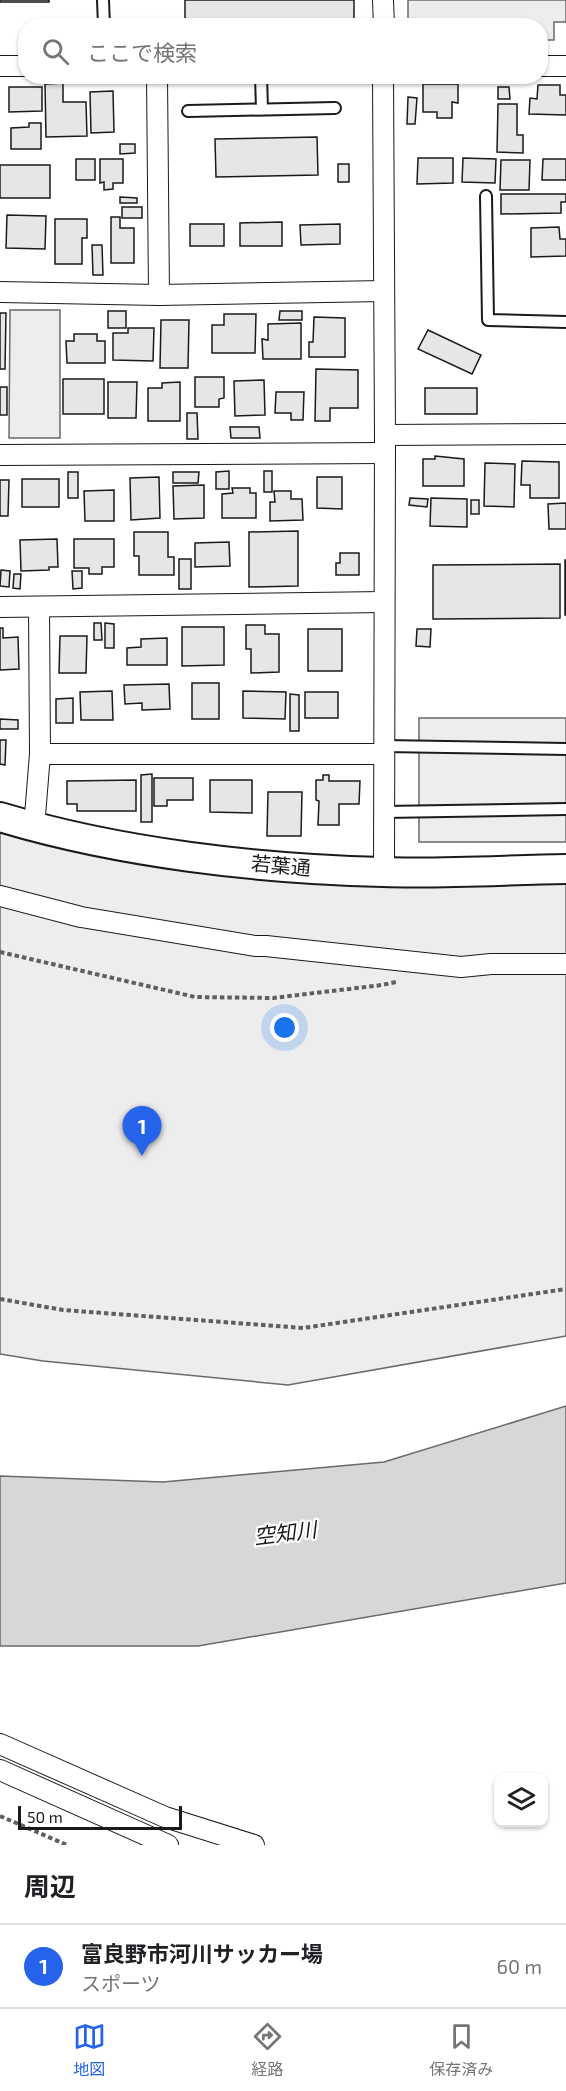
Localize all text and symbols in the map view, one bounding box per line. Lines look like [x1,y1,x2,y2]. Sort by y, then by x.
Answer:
search box [18,18,548,84]
icon: search [39,35,72,68]
text: ここで検索 [87,39,197,65]
street label: 若葉通 [250,850,312,880]
your location [270,1013,299,1042]
pin: 1 [122,1106,162,1156]
water label: 空知川 [252,1516,320,1548]
map controls [494,1773,548,1827]
button: layers [494,1773,548,1827]
scale bar [18,1803,182,1830]
text: 50 m [27,1807,63,1826]
text: 周辺 [24,1870,76,1901]
text: 富良野市河川サッカー場 [81,1940,323,1966]
text: 1 [39,1954,48,1978]
text: 60 m [497,1954,542,1978]
text: スポーツ [81,1971,161,1995]
tab: 地図 [73,2020,106,2080]
tab: 経路 [251,2020,284,2080]
tab: 保存済み [429,2020,493,2080]

